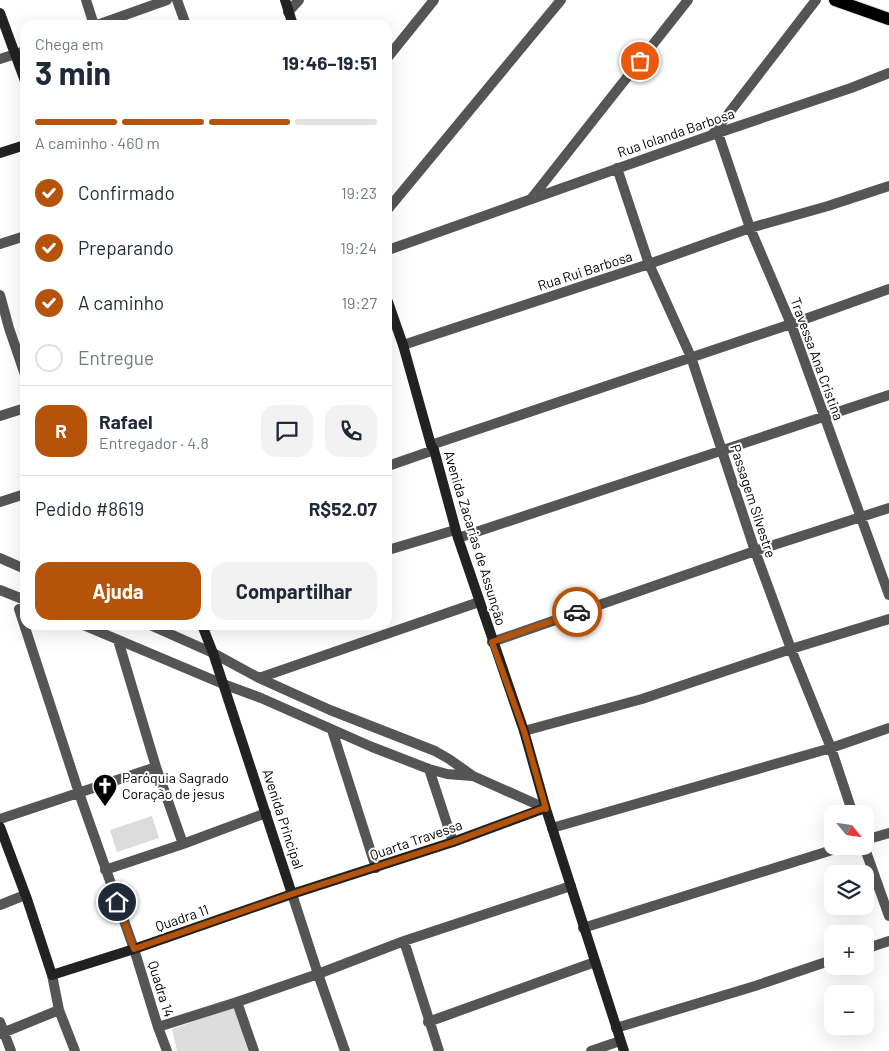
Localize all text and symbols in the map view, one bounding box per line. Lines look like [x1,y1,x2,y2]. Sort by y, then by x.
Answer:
text: Chega em [35,34,103,53]
pin [619,40,661,82]
icon: bag [626,47,654,75]
text: 19:46–19:51 [282,51,377,74]
text: 3 min [35,53,111,91]
street label: Rua Iolanda Barbosa [615,105,737,161]
text: A caminho · 460 m [35,133,160,152]
icon: check [35,179,63,207]
text: Confirmado [78,181,175,204]
text: 19:23 [341,183,377,202]
icon: check [35,234,63,262]
text: Preparando [78,236,174,259]
text: 19:24 [340,238,377,257]
street label: Rua Rui Barbosa [535,247,634,294]
icon: check [35,289,63,317]
text: A caminho [78,291,164,314]
text: 19:27 [341,293,377,312]
street label: Travessa Ana Cristina [787,295,848,423]
text: Entregue [78,346,154,369]
button: chat [261,405,313,457]
button: phone [325,405,377,457]
text: Rafael [99,410,153,433]
text: R [55,419,67,442]
text: Entregador · 4.8 [99,433,209,452]
street label: Passagem Silvestre [727,442,780,560]
street label: Avenida Zacarias de Assunção [441,448,510,627]
text: Pedido #8619 [35,497,144,520]
text: R$52.07 [309,497,377,520]
button: Ajuda [35,562,201,620]
button: Compartilhar [211,562,377,620]
courier [552,587,602,637]
icon: car [563,598,591,626]
street label: Avenida Principal [259,767,308,871]
place label: Paróquia Sagrado Coração de jesus [122,769,229,802]
church icon: Paróquia Sagrado Coração de jesus [92,773,118,807]
north arrow [824,805,874,855]
map controls [824,805,874,1035]
street label: Quarta Travessa [367,816,464,863]
button: layers [824,865,874,915]
pin [96,881,138,923]
icon: home [103,888,131,916]
street label: Quadra 11 [153,900,211,935]
button: + [824,925,874,975]
street label: Quadra 14 [145,959,178,1019]
button: − [824,985,874,1035]

